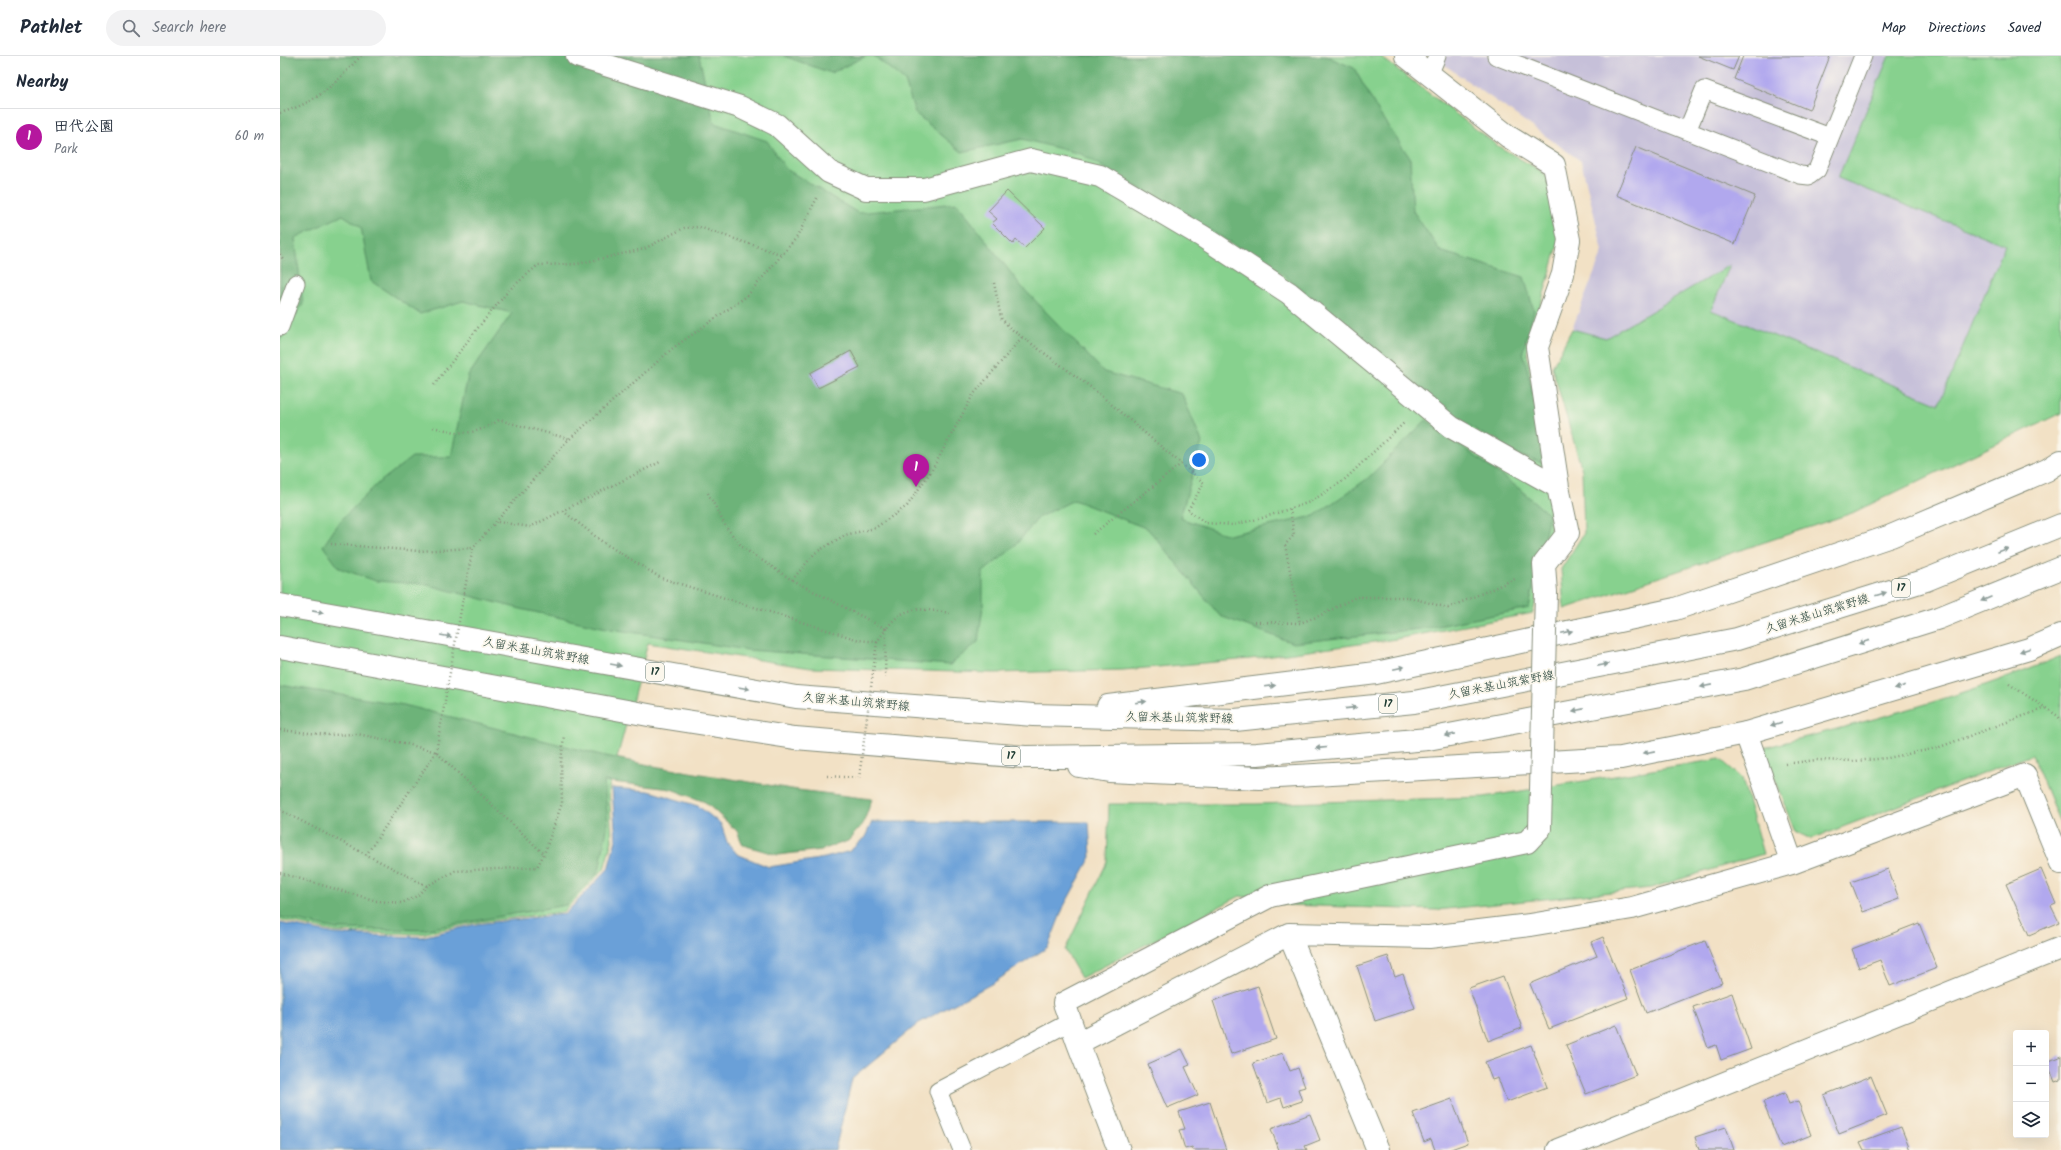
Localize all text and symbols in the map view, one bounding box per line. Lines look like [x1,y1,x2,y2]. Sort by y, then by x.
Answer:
search box [106,10,386,46]
text: Pathlet [20,13,82,43]
text: Search here [152,16,226,40]
icon: search [120,17,142,39]
text: Map [1881,17,1906,39]
text: Directions [1928,17,1986,39]
text: Saved [2008,17,2041,39]
text: Nearby [16,69,68,96]
text: 田代公園 [54,115,114,139]
text: 1 [27,126,31,147]
text: 60 m [235,126,264,147]
text: Park [54,139,78,160]
your location [1189,450,1209,470]
pin: 1 [903,454,929,487]
one-way arrow [1998,546,2010,552]
road number: 17 [1892,579,1910,597]
street label: 久留米基山筑紫野線 [1763,589,1871,639]
one-way arrow [1875,591,1887,597]
one-way arrow [1981,596,1992,602]
one-way arrow [312,609,324,615]
one-way arrow [1561,628,1573,634]
street label: 久留米基山筑紫野線 [481,632,591,670]
one-way arrow [440,633,452,639]
one-way arrow [1857,639,1869,645]
one-way arrow [2019,647,2031,653]
one-way arrow [1597,661,1609,667]
one-way arrow [609,663,622,669]
road number: 17 [646,663,664,681]
one-way arrow [1393,664,1405,670]
street label: 久留米基山筑紫野線 [1446,665,1556,705]
one-way arrow [1264,683,1276,689]
one-way arrow [1700,683,1712,689]
one-way arrow [1894,684,1906,690]
one-way arrow [737,685,750,691]
street label: 久留米基山筑紫野線 [801,688,911,716]
road number: 17 [1379,695,1397,713]
one-way arrow [1135,698,1147,705]
one-way arrow [1345,705,1357,711]
street label: 久留米基山筑紫野線 [1125,708,1233,728]
one-way arrow [1572,708,1584,714]
one-way arrow [1769,721,1781,727]
one-way arrow [1444,732,1456,738]
one-way arrow [1315,745,1327,752]
road number: 17 [1002,747,1020,765]
one-way arrow [1643,749,1655,755]
map controls [2013,1030,2049,1138]
button: + [2013,1030,2049,1066]
button: − [2013,1066,2049,1102]
button: layers [2013,1102,2049,1138]

